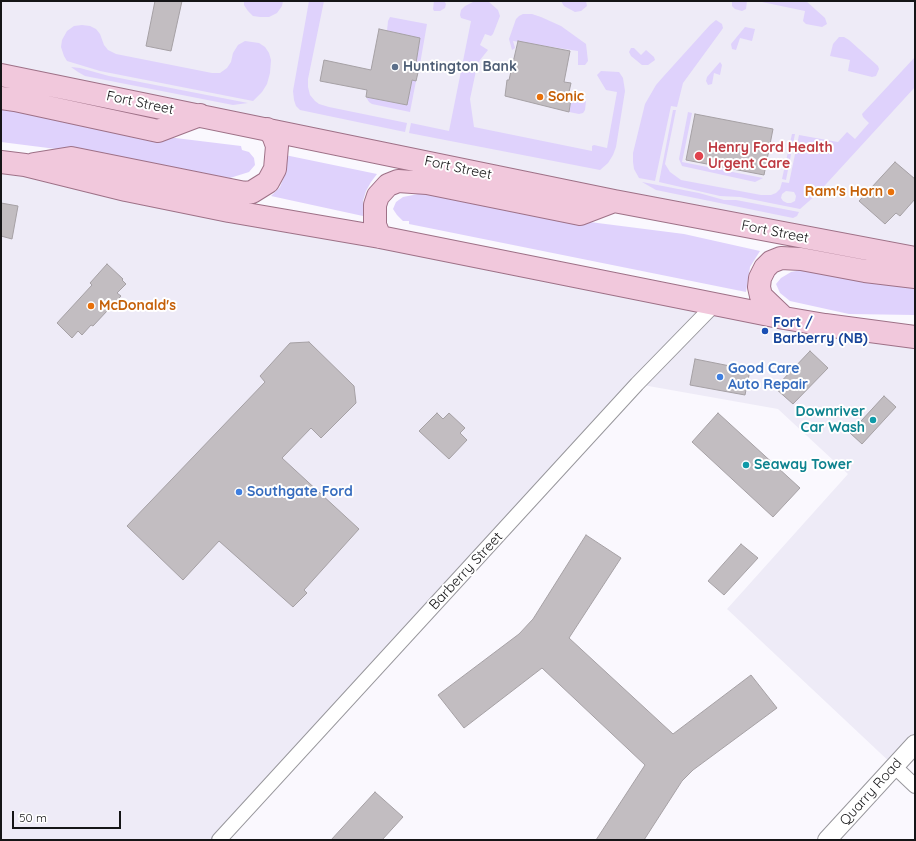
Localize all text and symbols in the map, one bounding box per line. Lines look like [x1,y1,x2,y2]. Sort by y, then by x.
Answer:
place label: Huntington Bank [403,59,517,75]
marker: Huntington Bank [390,62,400,72]
street label: Fort Street [105,88,175,118]
place label: Sonic [548,89,584,105]
marker: Sonic [535,92,545,102]
place label: Henry Ford Health Urgent Care [708,140,833,172]
marker: Henry Ford Health Urgent Care [693,150,705,162]
street label: Fort Street [423,153,493,183]
place label: Ram's Horn [805,184,883,200]
marker: Ram's Horn [886,187,896,197]
street label: Fort Street [740,217,810,247]
place label: McDonald's [99,298,176,314]
marker: McDonald's [86,301,96,311]
place label: Fort / Barberry (NB) [773,315,868,348]
marker: Fort / Barberry (NB) [760,326,770,336]
place label: Good Care Auto Repair [728,361,808,394]
marker: Good Care Auto Repair [715,372,725,382]
place label: Downriver Car Wash [796,404,865,436]
marker: Downriver Car Wash [868,415,878,425]
place label: Seaway Tower [754,457,852,473]
marker: Seaway Tower [741,460,751,470]
place label: Southgate Ford [247,484,353,500]
marker: Southgate Ford [234,487,244,497]
street label: Barberry Street [426,529,506,613]
street label: Quarry Road [836,755,906,829]
scale bar [14,803,123,829]
text: 50 m [19,810,47,825]

